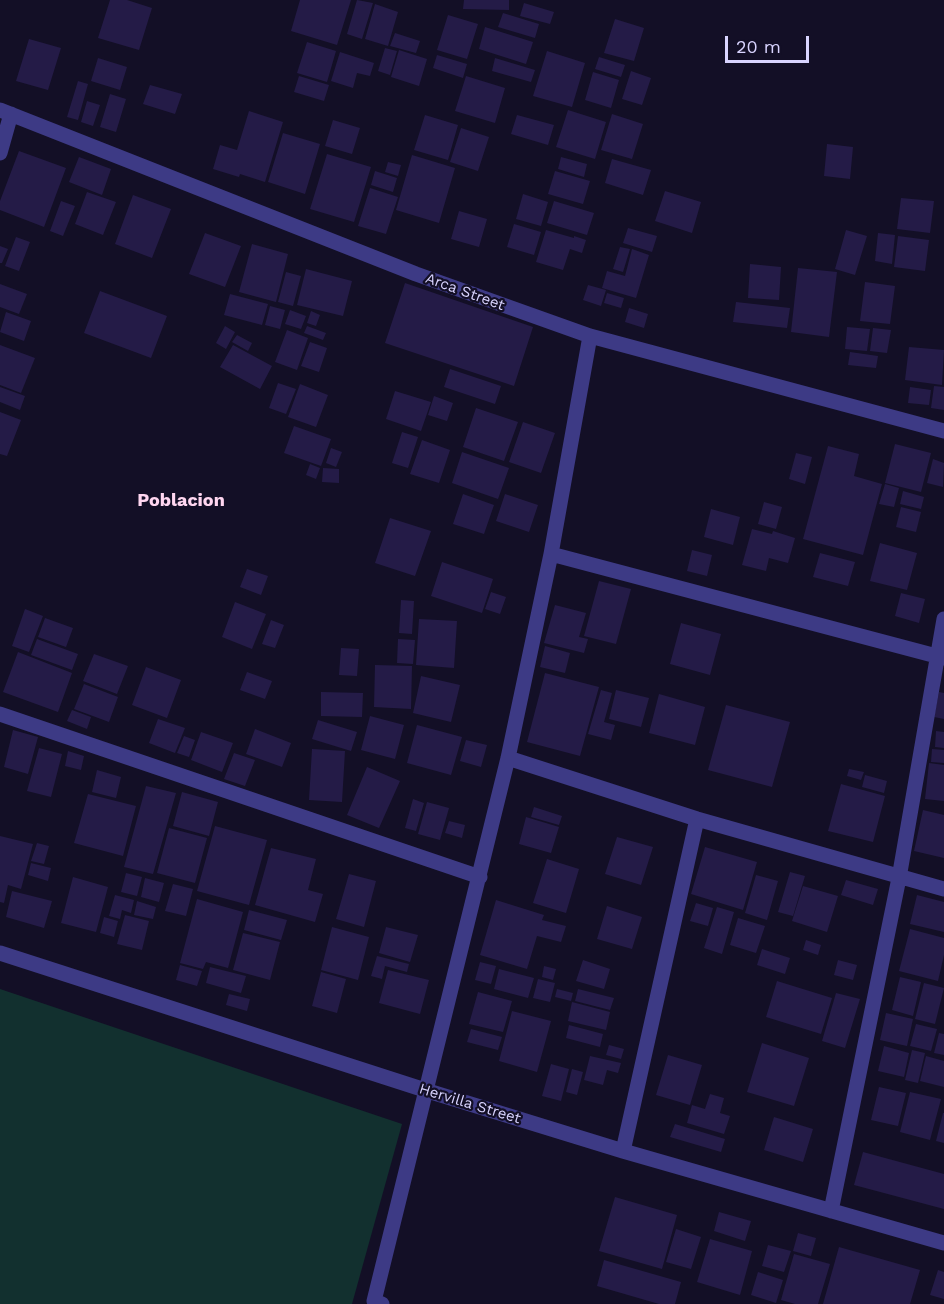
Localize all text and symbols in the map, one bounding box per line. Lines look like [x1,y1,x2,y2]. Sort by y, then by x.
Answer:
scale bar [728,24,812,62]
text: 20 m [736,36,781,57]
street label: Arca Street [423,269,507,315]
district label: Poblacion [137,490,225,512]
street label: Hervilla Street [417,1080,523,1128]

